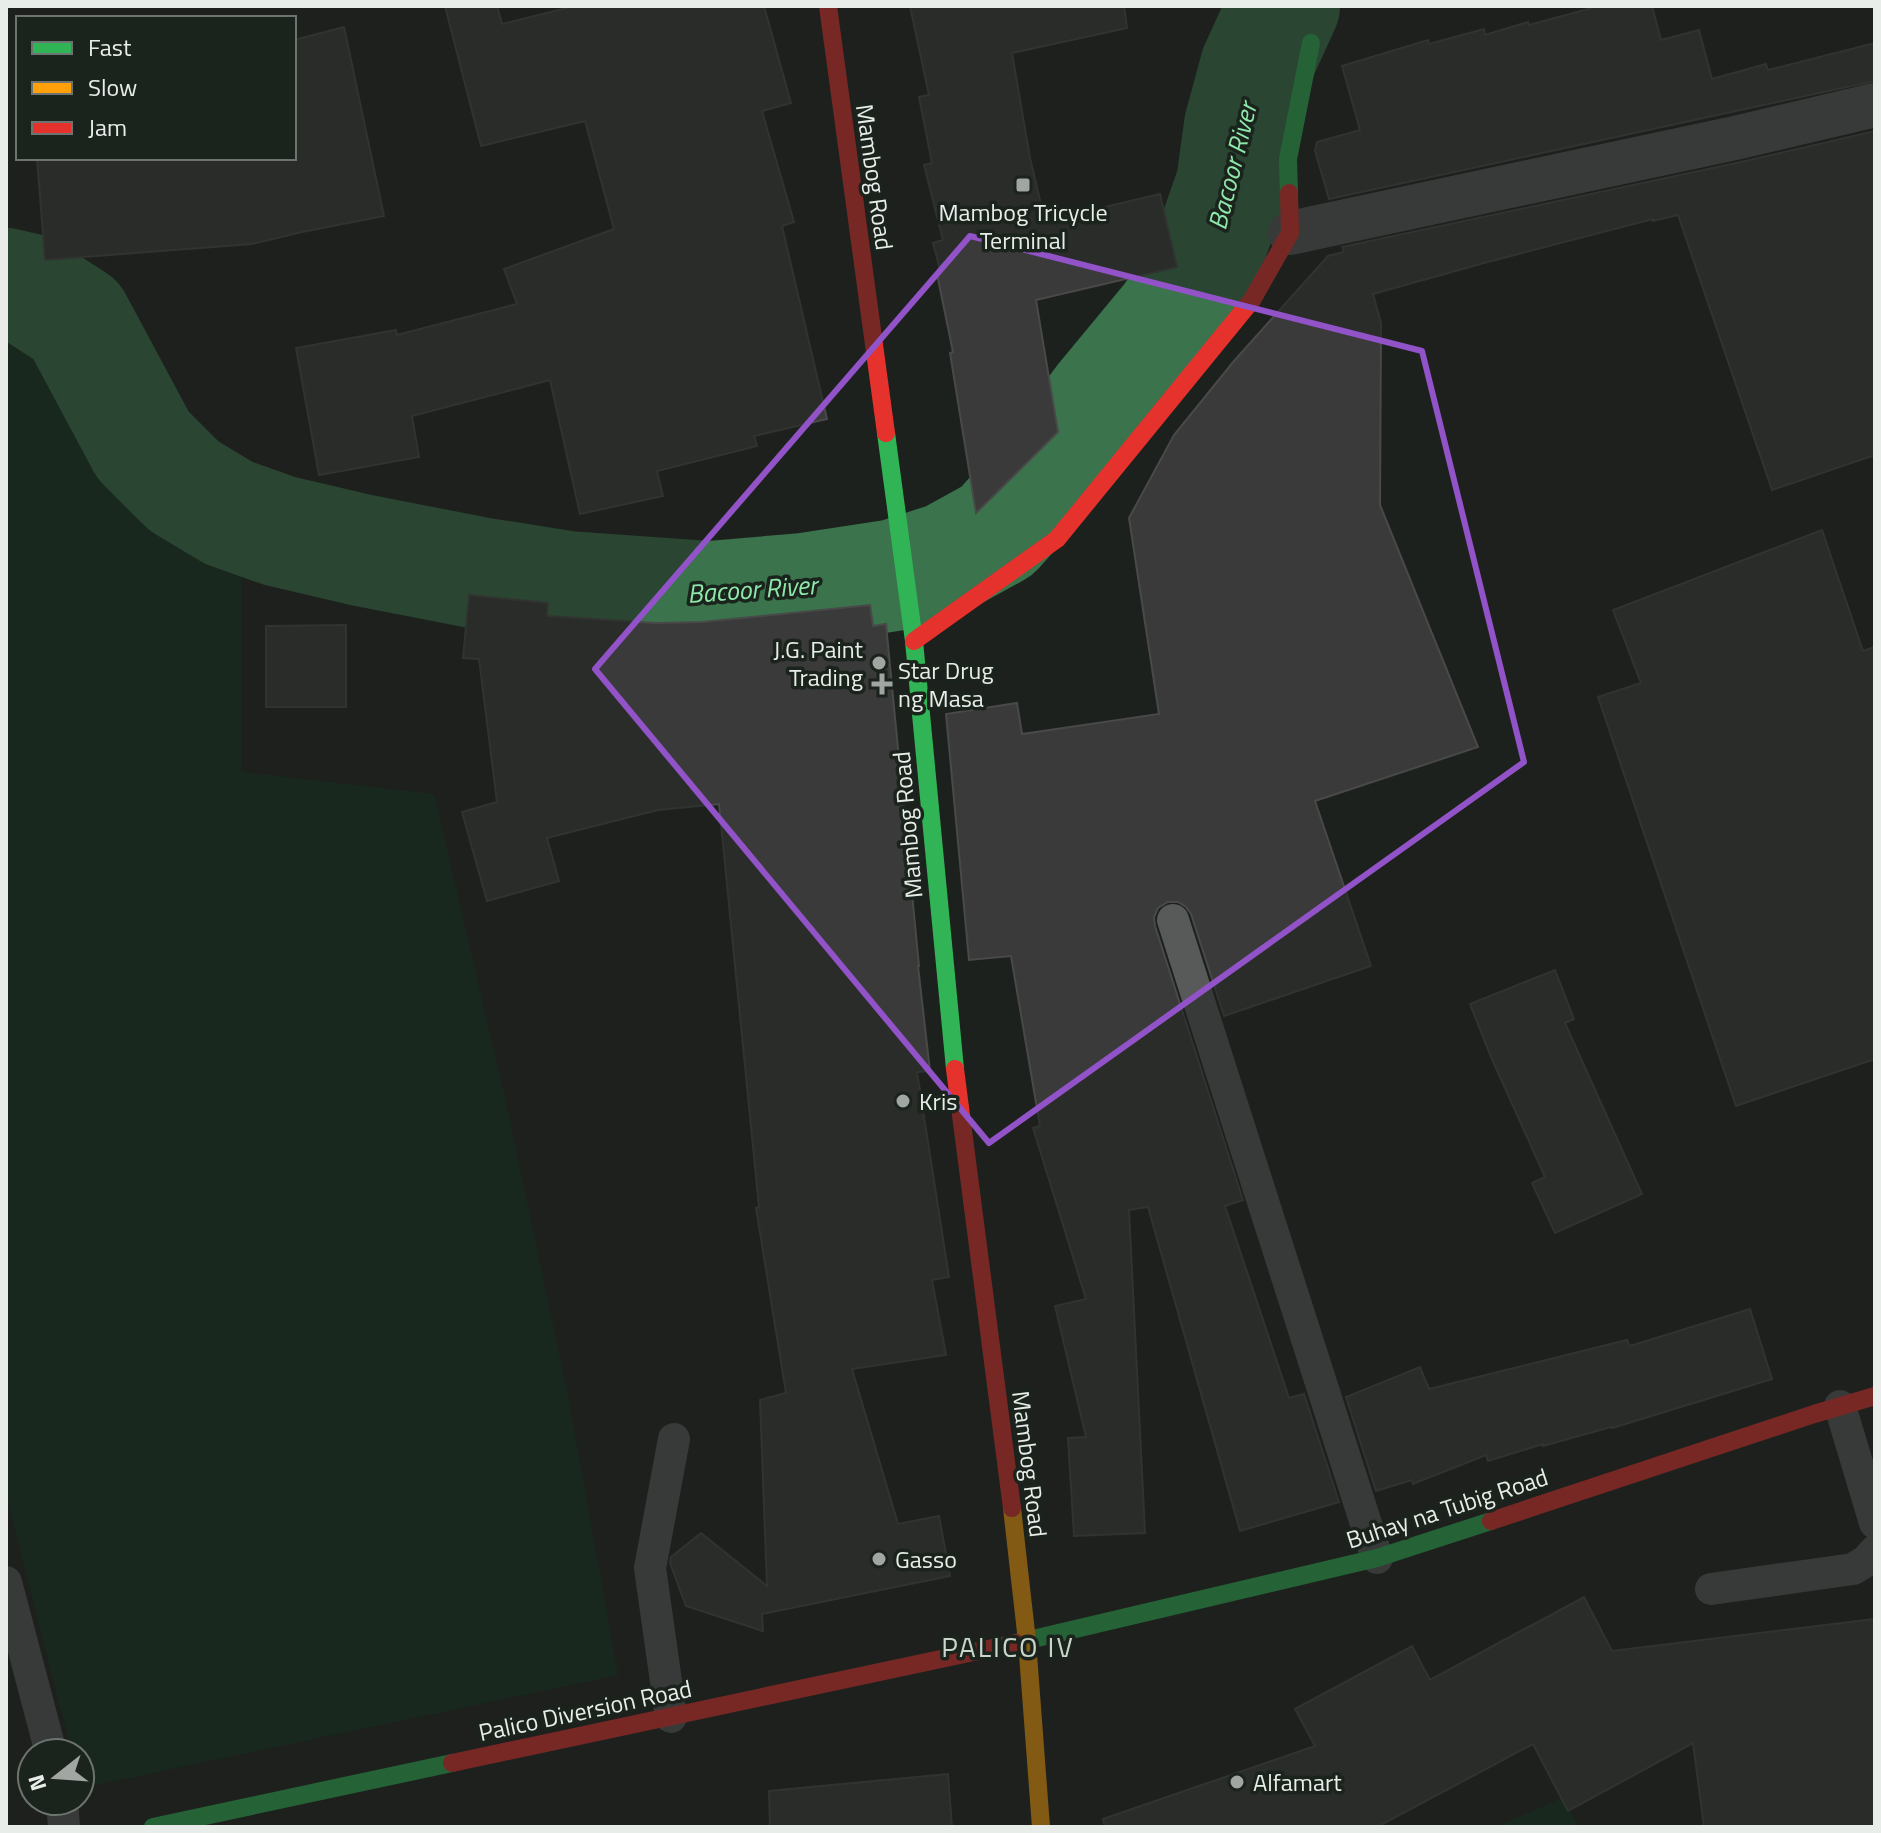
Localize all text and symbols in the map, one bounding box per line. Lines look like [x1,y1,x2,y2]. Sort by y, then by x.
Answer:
legend [16,16,296,160]
text: Fast [88,29,132,65]
text: Slow [88,69,137,105]
water label: Bacoor River [1197,96,1267,234]
street label: Mambog Road [847,102,903,252]
text: Jam [88,109,127,145]
marker: Mambog Tricycle Terminal [1014,176,1032,194]
place label: Mambog Tricycle Terminal [938,194,1108,258]
water label: Bacoor River [686,565,821,613]
place label: J.G. Paint Trading [773,631,864,695]
place label: Star Drug ng Masa [898,652,994,716]
marker: J.G. Paint Trading [870,654,888,672]
marker: Star Drug ng Masa [873,675,891,693]
street label: Mambog Road [883,750,931,900]
place label: Kris [919,1083,957,1119]
marker: Kris [894,1092,912,1110]
street label: Mambog Road [1003,1389,1057,1539]
street label: Buhay na Tubig Road [1342,1458,1552,1558]
place label: Gasso [895,1541,957,1577]
marker: Gasso [870,1550,888,1568]
district label: PALICO IV [941,1625,1075,1668]
street label: Palico Diversion Road [475,1670,695,1750]
north arrow [16,1737,96,1817]
place label: Alfamart [1253,1764,1342,1800]
text: N [18,1771,55,1795]
marker: Alfamart [1228,1773,1246,1791]

